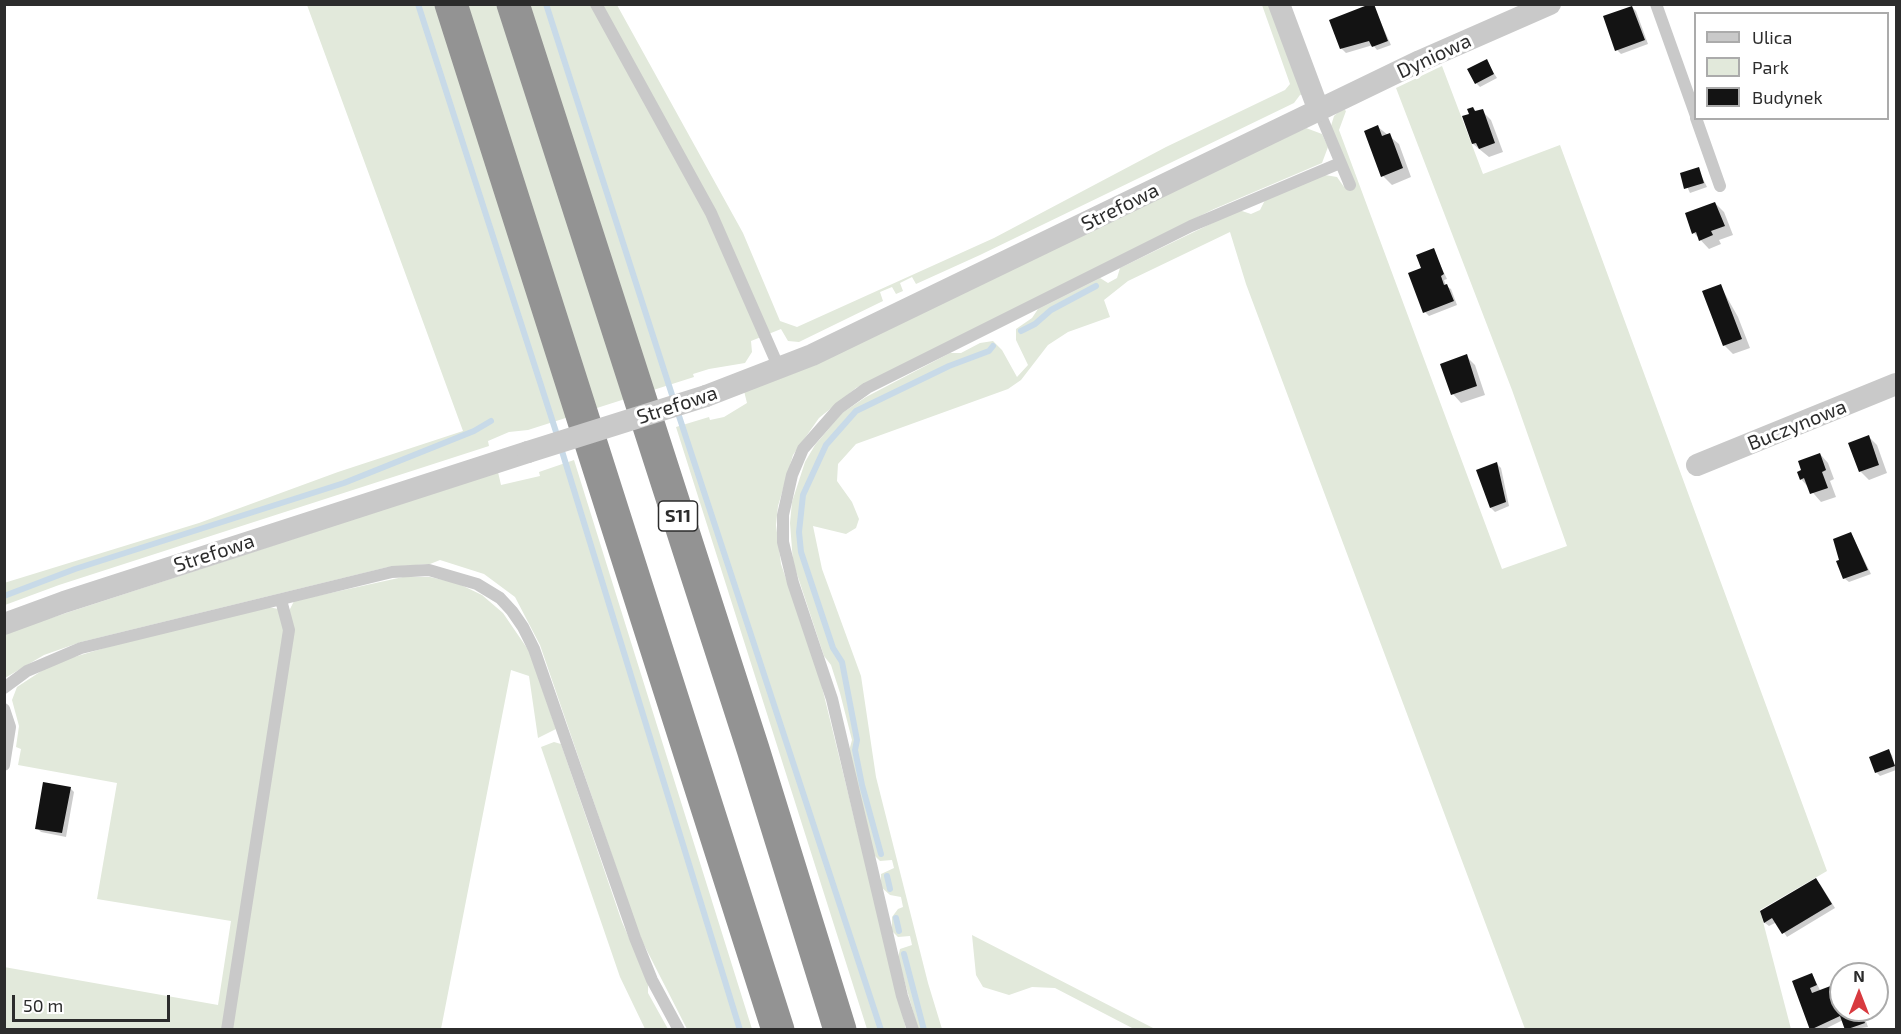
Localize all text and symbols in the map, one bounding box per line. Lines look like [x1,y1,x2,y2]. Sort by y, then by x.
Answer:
legend [1694,12,1889,120]
text: Ulica [1752,26,1792,48]
street label: Dyniowa [1393,28,1475,84]
text: Park [1752,56,1789,78]
text: Budynek [1752,86,1823,108]
street label: Strefowa [1077,178,1163,236]
street label: Strefowa [634,381,720,429]
street label: Buczynowa [1744,394,1850,456]
road number: S11 [658,501,698,531]
street label: Strefowa [171,529,257,577]
north arrow [1829,962,1889,1022]
text: N [1853,966,1865,985]
scale bar [15,983,172,1021]
text: 50 m [23,994,63,1016]

